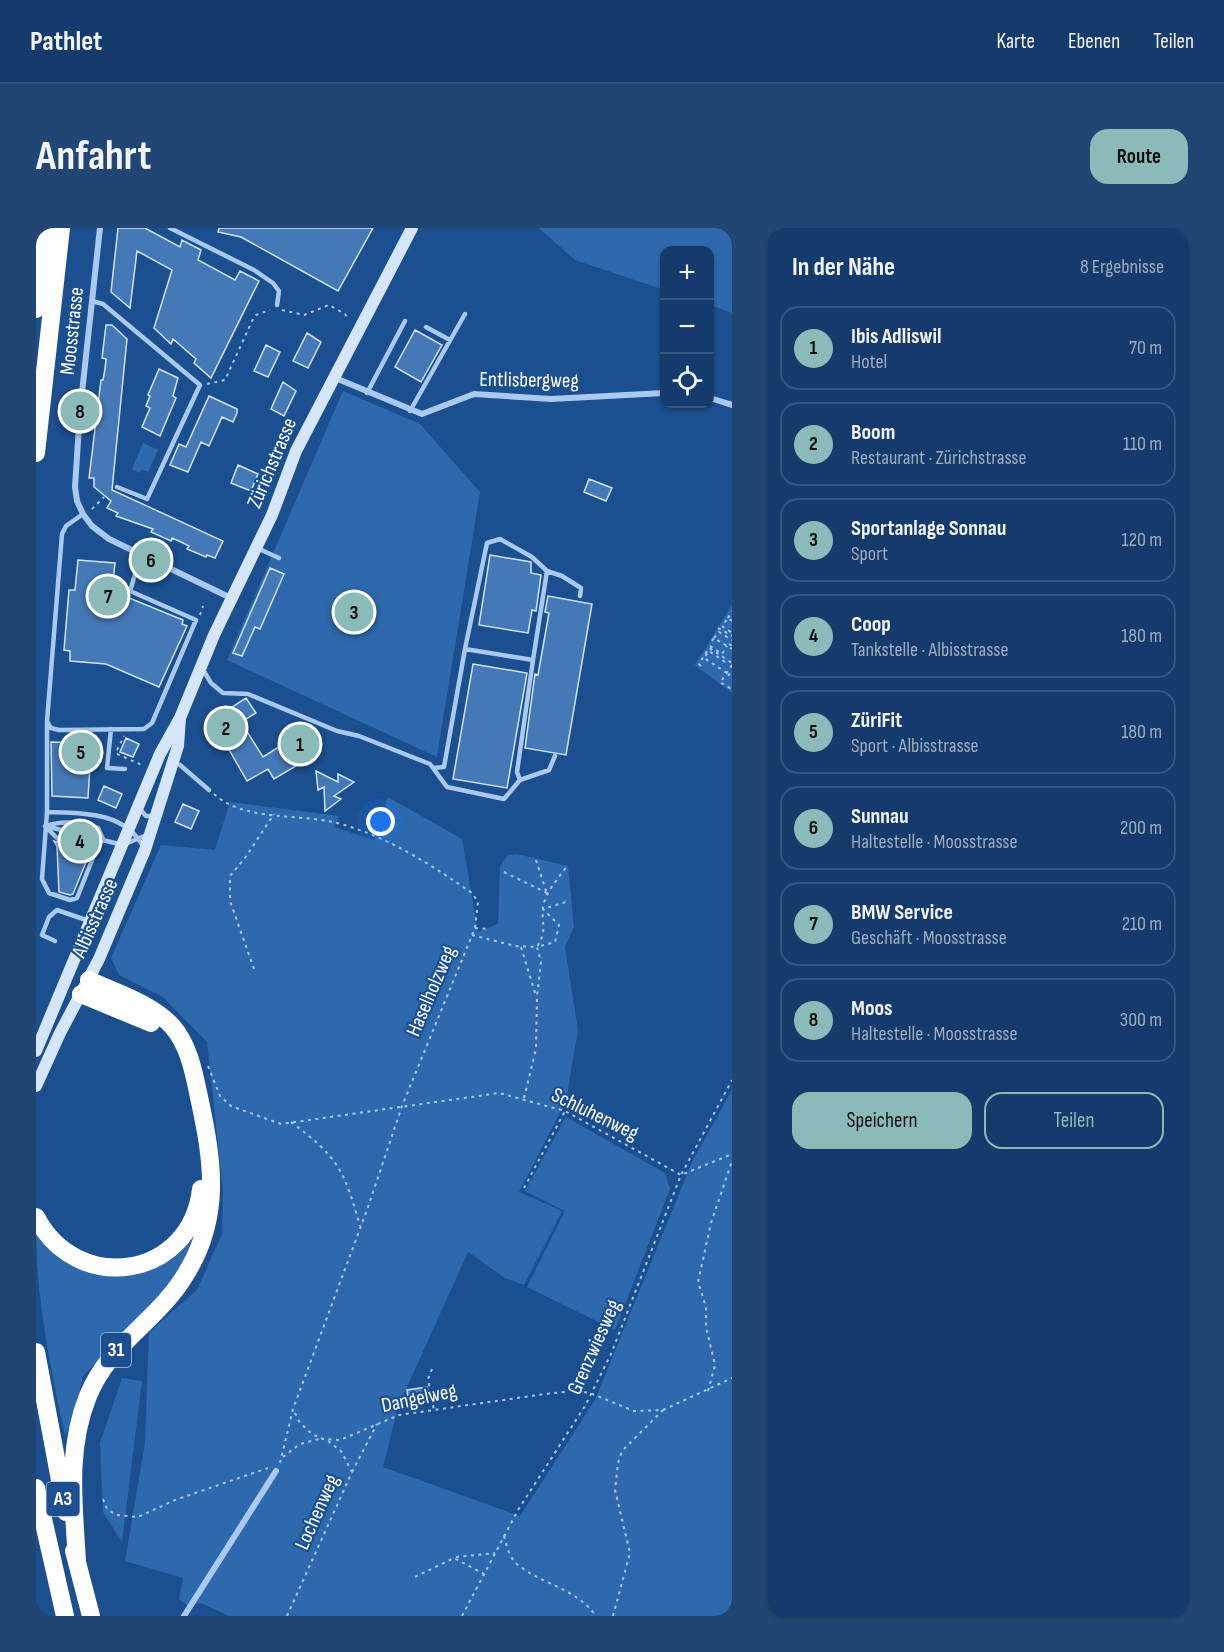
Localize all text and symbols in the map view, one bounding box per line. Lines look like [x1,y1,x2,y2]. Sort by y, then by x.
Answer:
text: Pathlet [30,25,102,58]
text: Karte [997,29,1035,54]
text: Ebenen [1068,29,1120,54]
text: Teilen [1153,29,1194,54]
button: Route [1090,129,1188,184]
text: Anfahrt [36,131,151,182]
map controls [660,246,714,408]
button: + [660,246,714,300]
text: In der Nähe [792,252,895,283]
text: 8 Ergebnisse [1080,255,1164,279]
street label: Moosstrasse [55,286,89,376]
button: − [660,300,714,354]
text: Ibis Adliswil [851,323,942,350]
text: 1 [810,336,817,360]
text: 70 m [1129,336,1162,360]
text: Hotel [851,350,887,374]
button: locate [660,354,714,408]
street label: Entlisbergweg [479,367,579,393]
pin: 8 [60,388,99,434]
street label: Zürichstrasse [242,414,302,512]
text: Boom [851,419,895,446]
text: 2 [809,432,818,456]
text: 110 m [1123,432,1162,456]
text: Restaurant · Zürichstrasse [851,446,1027,470]
text: Sportanlage Sonnau [851,515,1006,542]
text: 3 [809,528,818,552]
text: 120 m [1122,528,1162,552]
pin: 6 [132,538,170,582]
text: Sport [851,542,888,566]
pin: 7 [88,574,128,619]
pin: 3 [334,590,374,634]
text: Coop [851,611,891,638]
text: 4 [809,624,818,648]
text: 180 m [1121,624,1162,648]
text: Tankstelle · Albisstrasse [851,638,1009,662]
pin: 2 [206,706,246,750]
text: ZüriFit [851,707,902,734]
text: 5 [809,720,818,744]
text: 180 m [1121,720,1162,744]
pin: 1 [280,722,320,766]
pin: 5 [62,730,100,774]
text: Sport · Albisstrasse [851,734,979,758]
text: Sunnau [851,803,909,830]
your location [366,807,395,836]
text: 6 [809,816,818,840]
text: 200 m [1120,816,1162,840]
pin: 4 [60,818,99,864]
text: Haltestelle · Moosstrasse [851,830,1018,854]
street label: Albisstrasse [66,874,124,962]
text: BMW Service [851,899,953,926]
text: 7 [809,912,818,936]
text: 210 m [1122,912,1162,936]
text: Geschäft · Moosstrasse [851,926,1007,950]
street label: Haselholzweg [401,942,461,1040]
text: Moos [851,995,893,1022]
text: 8 [809,1008,818,1032]
text: 300 m [1120,1008,1162,1032]
text: Haltestelle · Moosstrasse [851,1022,1018,1046]
street label: Schluhenweg [547,1082,643,1146]
button: Speichern [792,1092,972,1149]
button: Teilen [984,1092,1164,1149]
street label: Grenzwiesweg [562,1296,626,1398]
road number: 31 [101,1333,131,1367]
street label: Dangelweg [379,1378,459,1418]
street label: Lochenweg [289,1471,345,1553]
road number: A3 [46,1482,80,1516]

